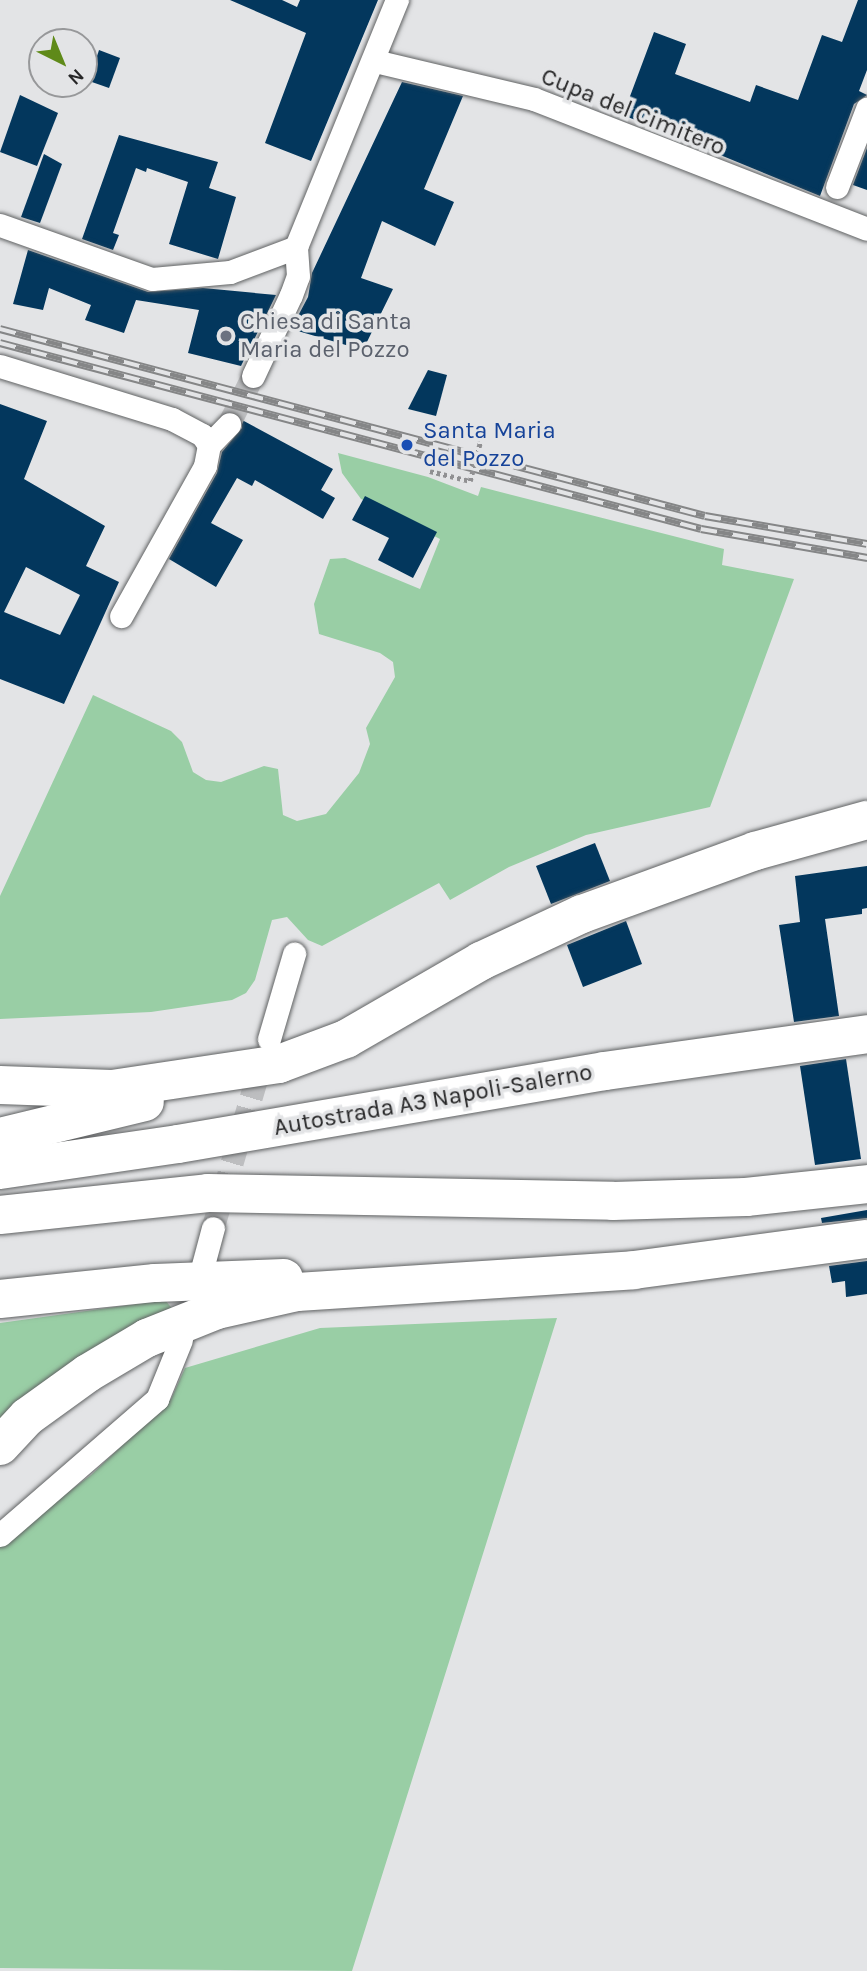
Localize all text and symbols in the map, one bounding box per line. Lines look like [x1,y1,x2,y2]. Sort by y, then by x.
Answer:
north arrow [28,28,98,98]
street label: Cupa del Cimitero [537,62,729,162]
text: N [63,64,88,90]
place label: Chiesa di Santa Maria del Pozzo [240,308,412,364]
marker: Chiesa di Santa Maria del Pozzo [218,328,234,344]
place label: Santa Maria del Pozzo [423,417,556,473]
marker: Santa Maria del Pozzo [397,435,417,455]
street label: Autostrada A3 Napoli-Salerno [272,1058,594,1142]

